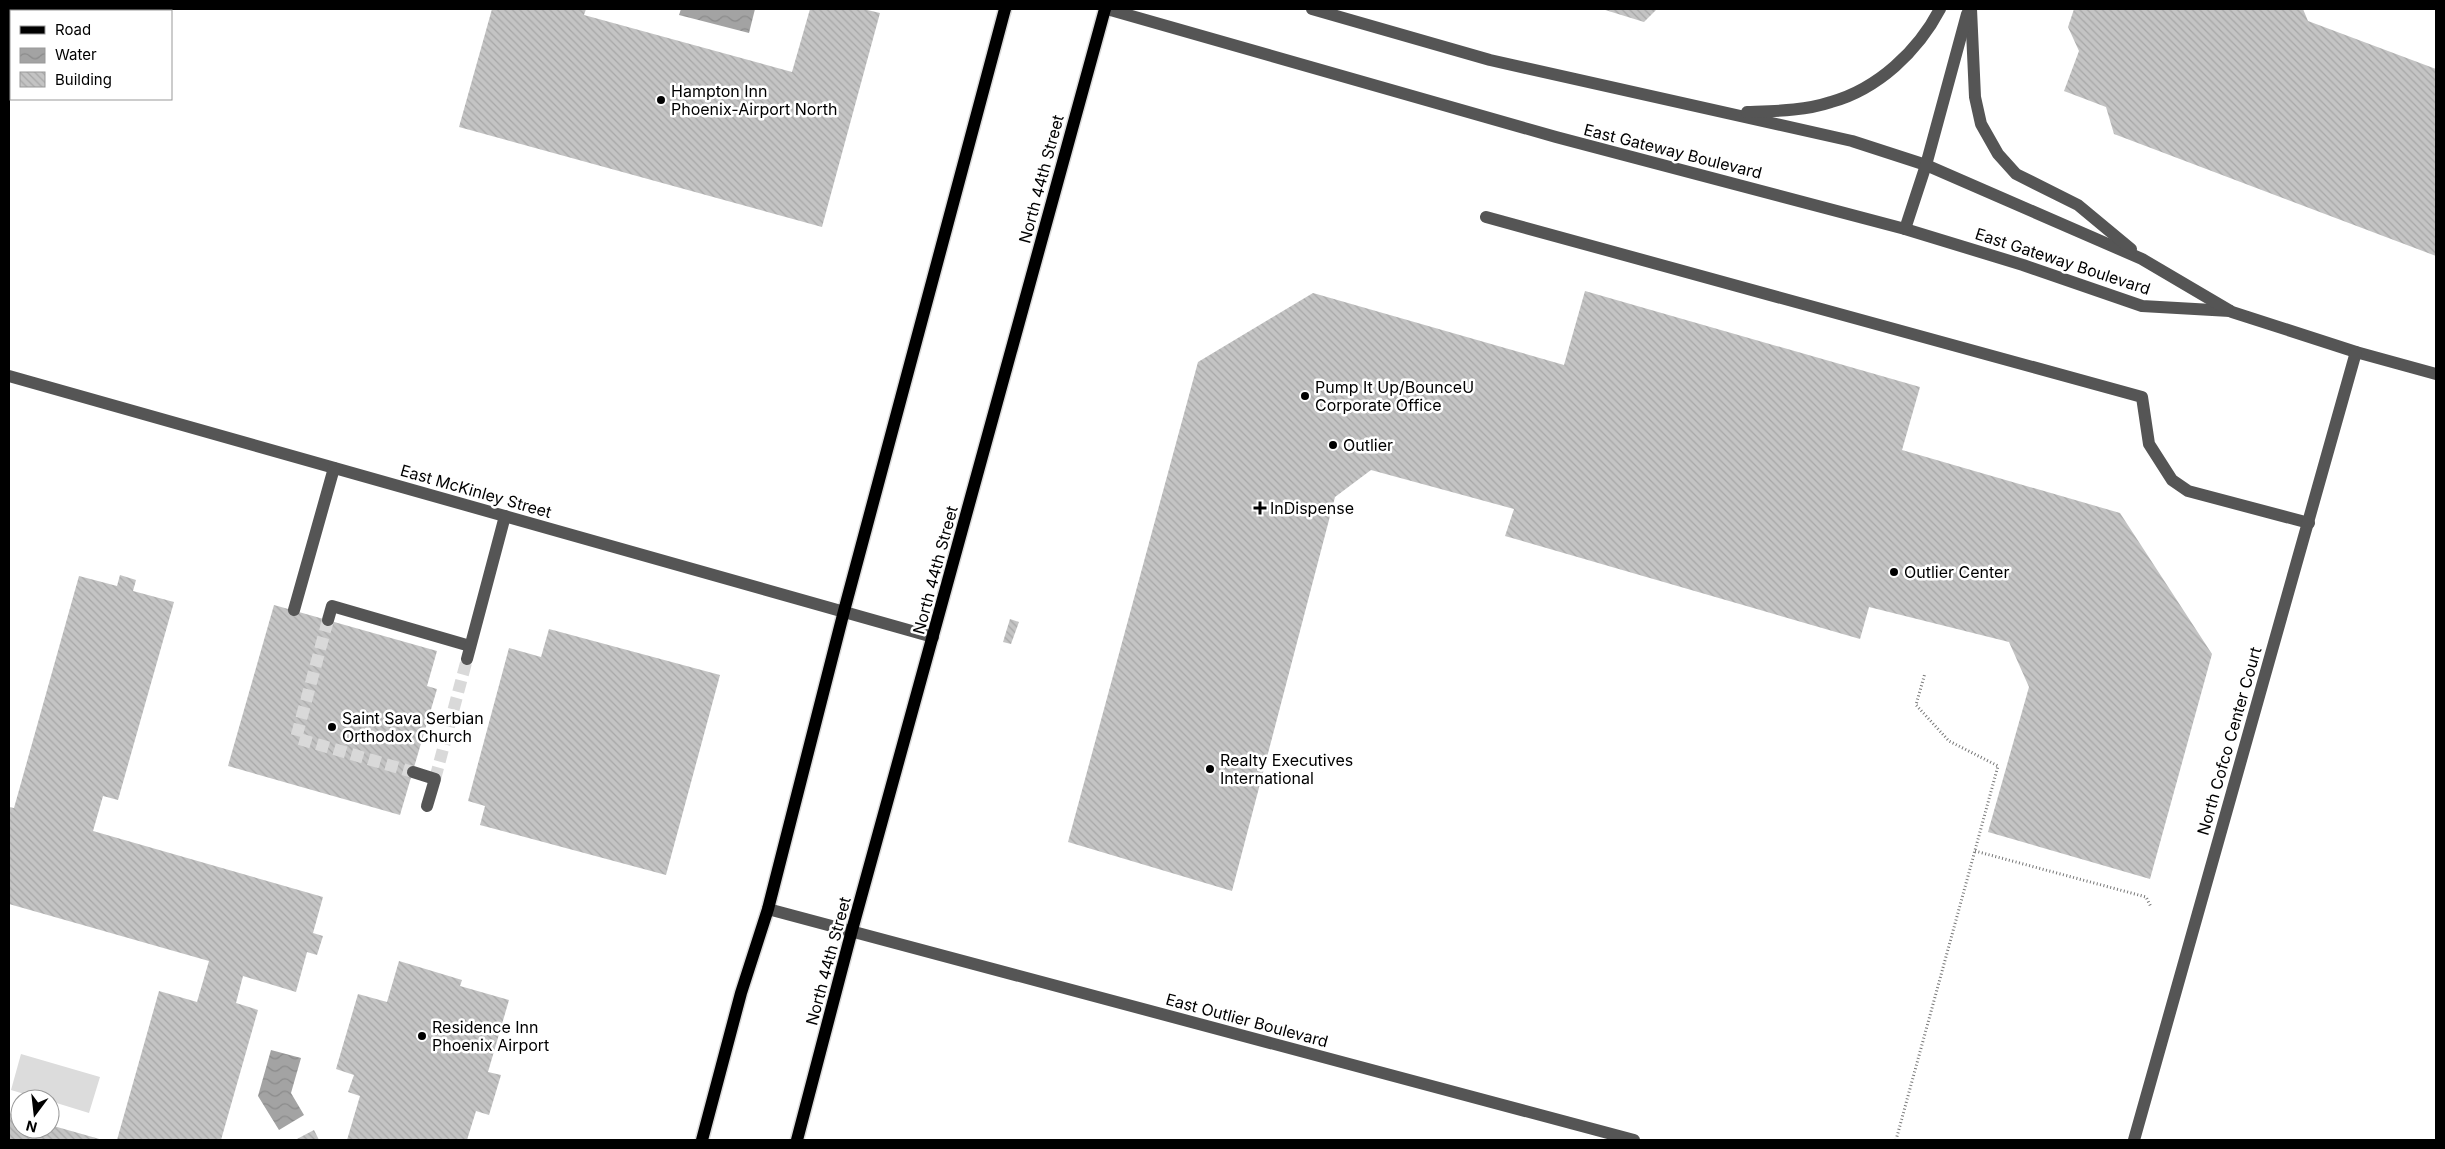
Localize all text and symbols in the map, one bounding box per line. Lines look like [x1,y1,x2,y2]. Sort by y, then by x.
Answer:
legend [10,10,172,100]
text: Road [55,20,91,39]
text: Water [55,45,97,64]
text: Building [55,70,112,89]
place label: Hampton Inn Phoenix-Airport North [671,81,837,119]
marker: Hampton Inn Phoenix-Airport North [655,94,667,106]
street label: North 44th Street [1014,113,1068,245]
street label: East Gateway Boulevard [1582,119,1764,183]
street label: East Gateway Boulevard [1973,223,2153,299]
place label: Pump It Up/BounceU Corporate Office [1315,377,1474,415]
marker: Pump It Up/BounceU Corporate Office [1299,390,1311,402]
place label: Outlier [1343,435,1393,455]
marker: Outlier [1327,439,1339,451]
street label: East McKinley Street [398,460,554,522]
place label: InDispense [1270,498,1354,518]
marker: InDispense [1254,502,1266,514]
street label: North 44th Street [908,504,962,636]
place label: Outlier Center [1904,562,2009,582]
marker: Outlier Center [1888,566,1900,578]
street label: North Cofco Center Court [2193,645,2265,837]
place label: Saint Sava Serbian Orthodox Church [342,708,484,746]
marker: Saint Sava Serbian Orthodox Church [326,721,338,733]
place label: Realty Executives International [1220,750,1353,788]
marker: Realty Executives International [1204,763,1216,775]
street label: North 44th Street [801,895,855,1027]
street label: East Outlier Boulevard [1164,989,1330,1051]
place label: Residence Inn Phoenix Airport [432,1017,549,1055]
marker: Residence Inn Phoenix Airport [416,1030,428,1042]
north arrow [10,1089,60,1139]
text: N [24,1117,39,1137]

